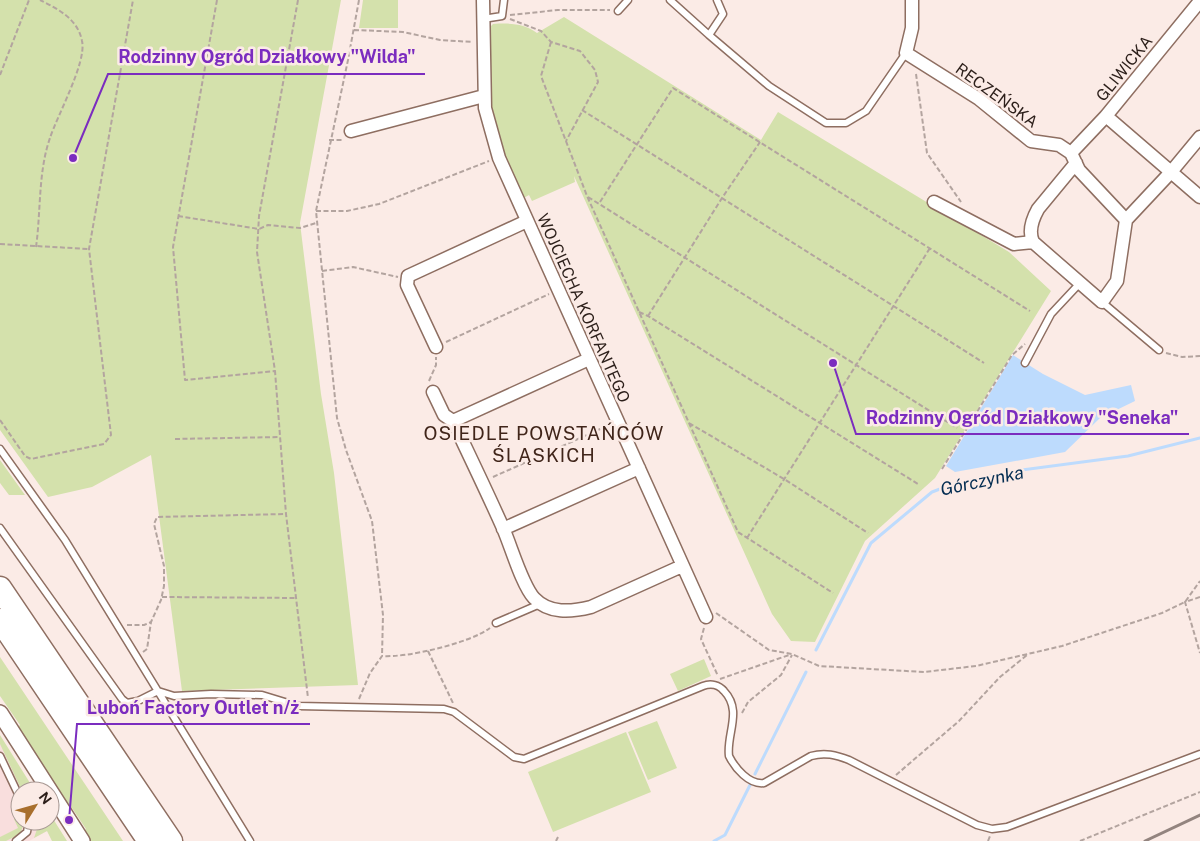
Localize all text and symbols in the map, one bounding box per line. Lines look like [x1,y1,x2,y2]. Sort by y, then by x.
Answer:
street label: GLIWICKA [1092,32,1157,105]
callout: Rodzinny Ogród Działkowy "Wilda" [108,41,425,74]
text: Rodzinny Ogród Działkowy "Wilda" [118,46,416,67]
street label: RECZEŃSKA [952,58,1042,132]
street label: WOJCIECHA KORFANTEGO [533,211,634,406]
callout: Rodzinny Ogród Działkowy "Seneka" [856,401,1189,434]
text: Rodzinny Ogród Działkowy "Seneka" [866,407,1178,428]
district label: OSIEDLE POWSTAŃCÓW ŚLĄSKICH [424,422,664,466]
water label: Górczynka [938,461,1026,500]
callout: Luboń Factory Outlet n/ż [77,691,310,724]
text: Luboń Factory Outlet n/ż [87,697,299,718]
north arrow [10,781,60,831]
text: N [36,789,55,807]

